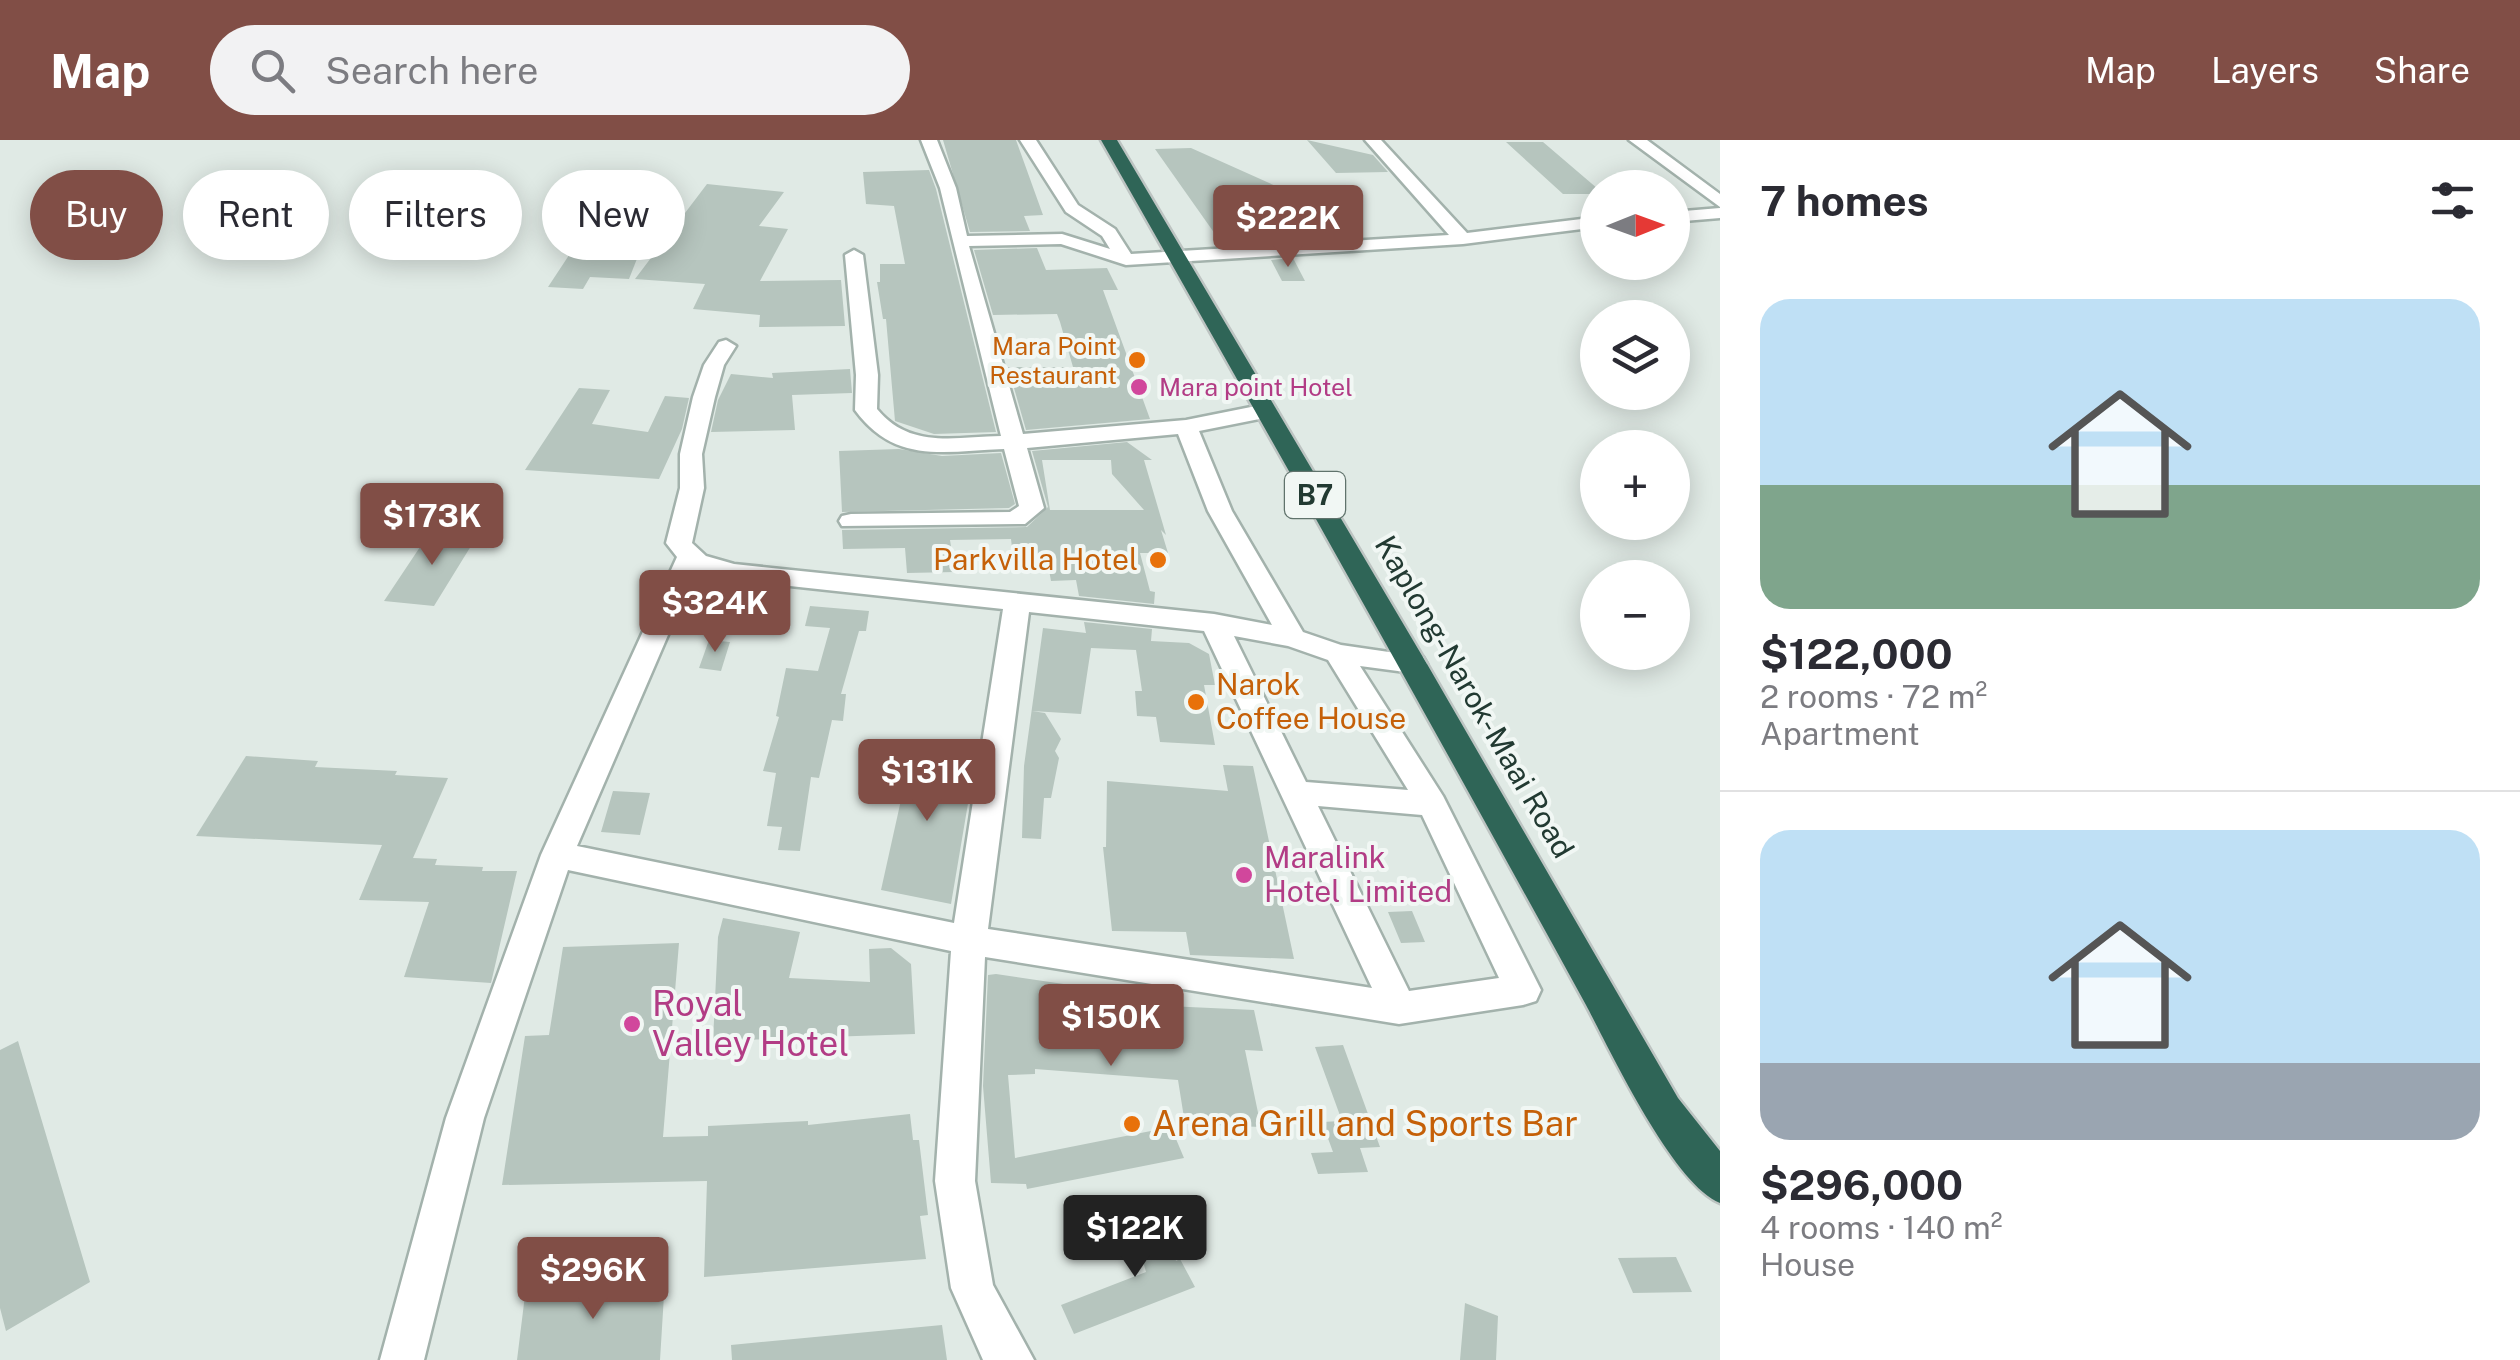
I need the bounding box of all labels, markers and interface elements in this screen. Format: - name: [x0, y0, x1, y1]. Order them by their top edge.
- search box: [210, 25, 910, 115]
- text: Map: [50, 42, 150, 99]
- icon: search: [245, 43, 300, 98]
- text: Search here: [325, 48, 539, 93]
- text: Map: [2085, 50, 2156, 91]
- text: Layers: [2211, 50, 2319, 91]
- text: Share: [2374, 50, 2470, 91]
- chip: Buy: [30, 170, 163, 260]
- chip: Rent: [183, 170, 329, 260]
- chip: Filters: [349, 170, 522, 260]
- chip: New: [542, 170, 685, 260]
- north arrow: [1580, 170, 1690, 280]
- map controls: [1580, 170, 1690, 670]
- icon: filters: [2425, 173, 2480, 228]
- text: 7 homes: [1760, 176, 1929, 225]
- pin: $222K: [1218, 185, 1358, 270]
- text: $222K: [1235, 199, 1341, 236]
- button: layers: [1580, 300, 1690, 410]
- place label: Mara Point Restaurant: [989, 331, 1117, 390]
- marker: Mara Point Restaurant: [1126, 349, 1148, 371]
- icon: home: [2030, 364, 2210, 544]
- place label: Mara point Hotel: [1159, 372, 1353, 402]
- marker: Mara point Hotel: [1128, 376, 1150, 398]
- button: +: [1580, 430, 1690, 540]
- road number: B7: [1285, 472, 1345, 518]
- pin: $173K: [362, 483, 502, 568]
- text: $173K: [382, 497, 482, 534]
- street label: Kaplong-Narok-Maai Road: [1368, 529, 1582, 864]
- place label: Parkvilla Hotel: [933, 541, 1138, 577]
- marker: Parkvilla Hotel: [1147, 549, 1169, 571]
- button: −: [1580, 560, 1690, 670]
- pin: $324K: [645, 570, 785, 655]
- text: $324K: [661, 584, 769, 621]
- text: $122,000: [1760, 629, 1952, 678]
- place label: Narok Coffee House: [1216, 666, 1406, 736]
- text: 2 rooms · 72 m²: [1760, 678, 1987, 715]
- marker: Narok Coffee House: [1185, 691, 1207, 713]
- text: Apartment: [1760, 715, 1920, 752]
- pin: $131K: [857, 739, 997, 824]
- text: $131K: [880, 753, 974, 790]
- place label: Maralink Hotel Limited: [1264, 839, 1452, 909]
- marker: Maralink Hotel Limited: [1233, 864, 1255, 886]
- icon: home: [2030, 895, 2210, 1075]
- place label: Royal Valley Hotel: [652, 983, 849, 1064]
- pin: $150K: [1041, 984, 1181, 1069]
- text: $150K: [1061, 998, 1161, 1035]
- marker: Royal Valley Hotel: [621, 1013, 643, 1035]
- place label: Arena Grill and Sports Bar: [1152, 1103, 1578, 1144]
- marker: Arena Grill and Sports Bar: [1121, 1113, 1143, 1135]
- text: $296,000: [1760, 1160, 1963, 1209]
- pin: $122K: [1065, 1195, 1205, 1280]
- text: $122K: [1085, 1209, 1185, 1246]
- text: 4 rooms · 140 m²: [1760, 1209, 2003, 1246]
- pin: $296K: [523, 1237, 663, 1322]
- text: House: [1760, 1246, 1855, 1283]
- text: $296K: [539, 1251, 647, 1288]

